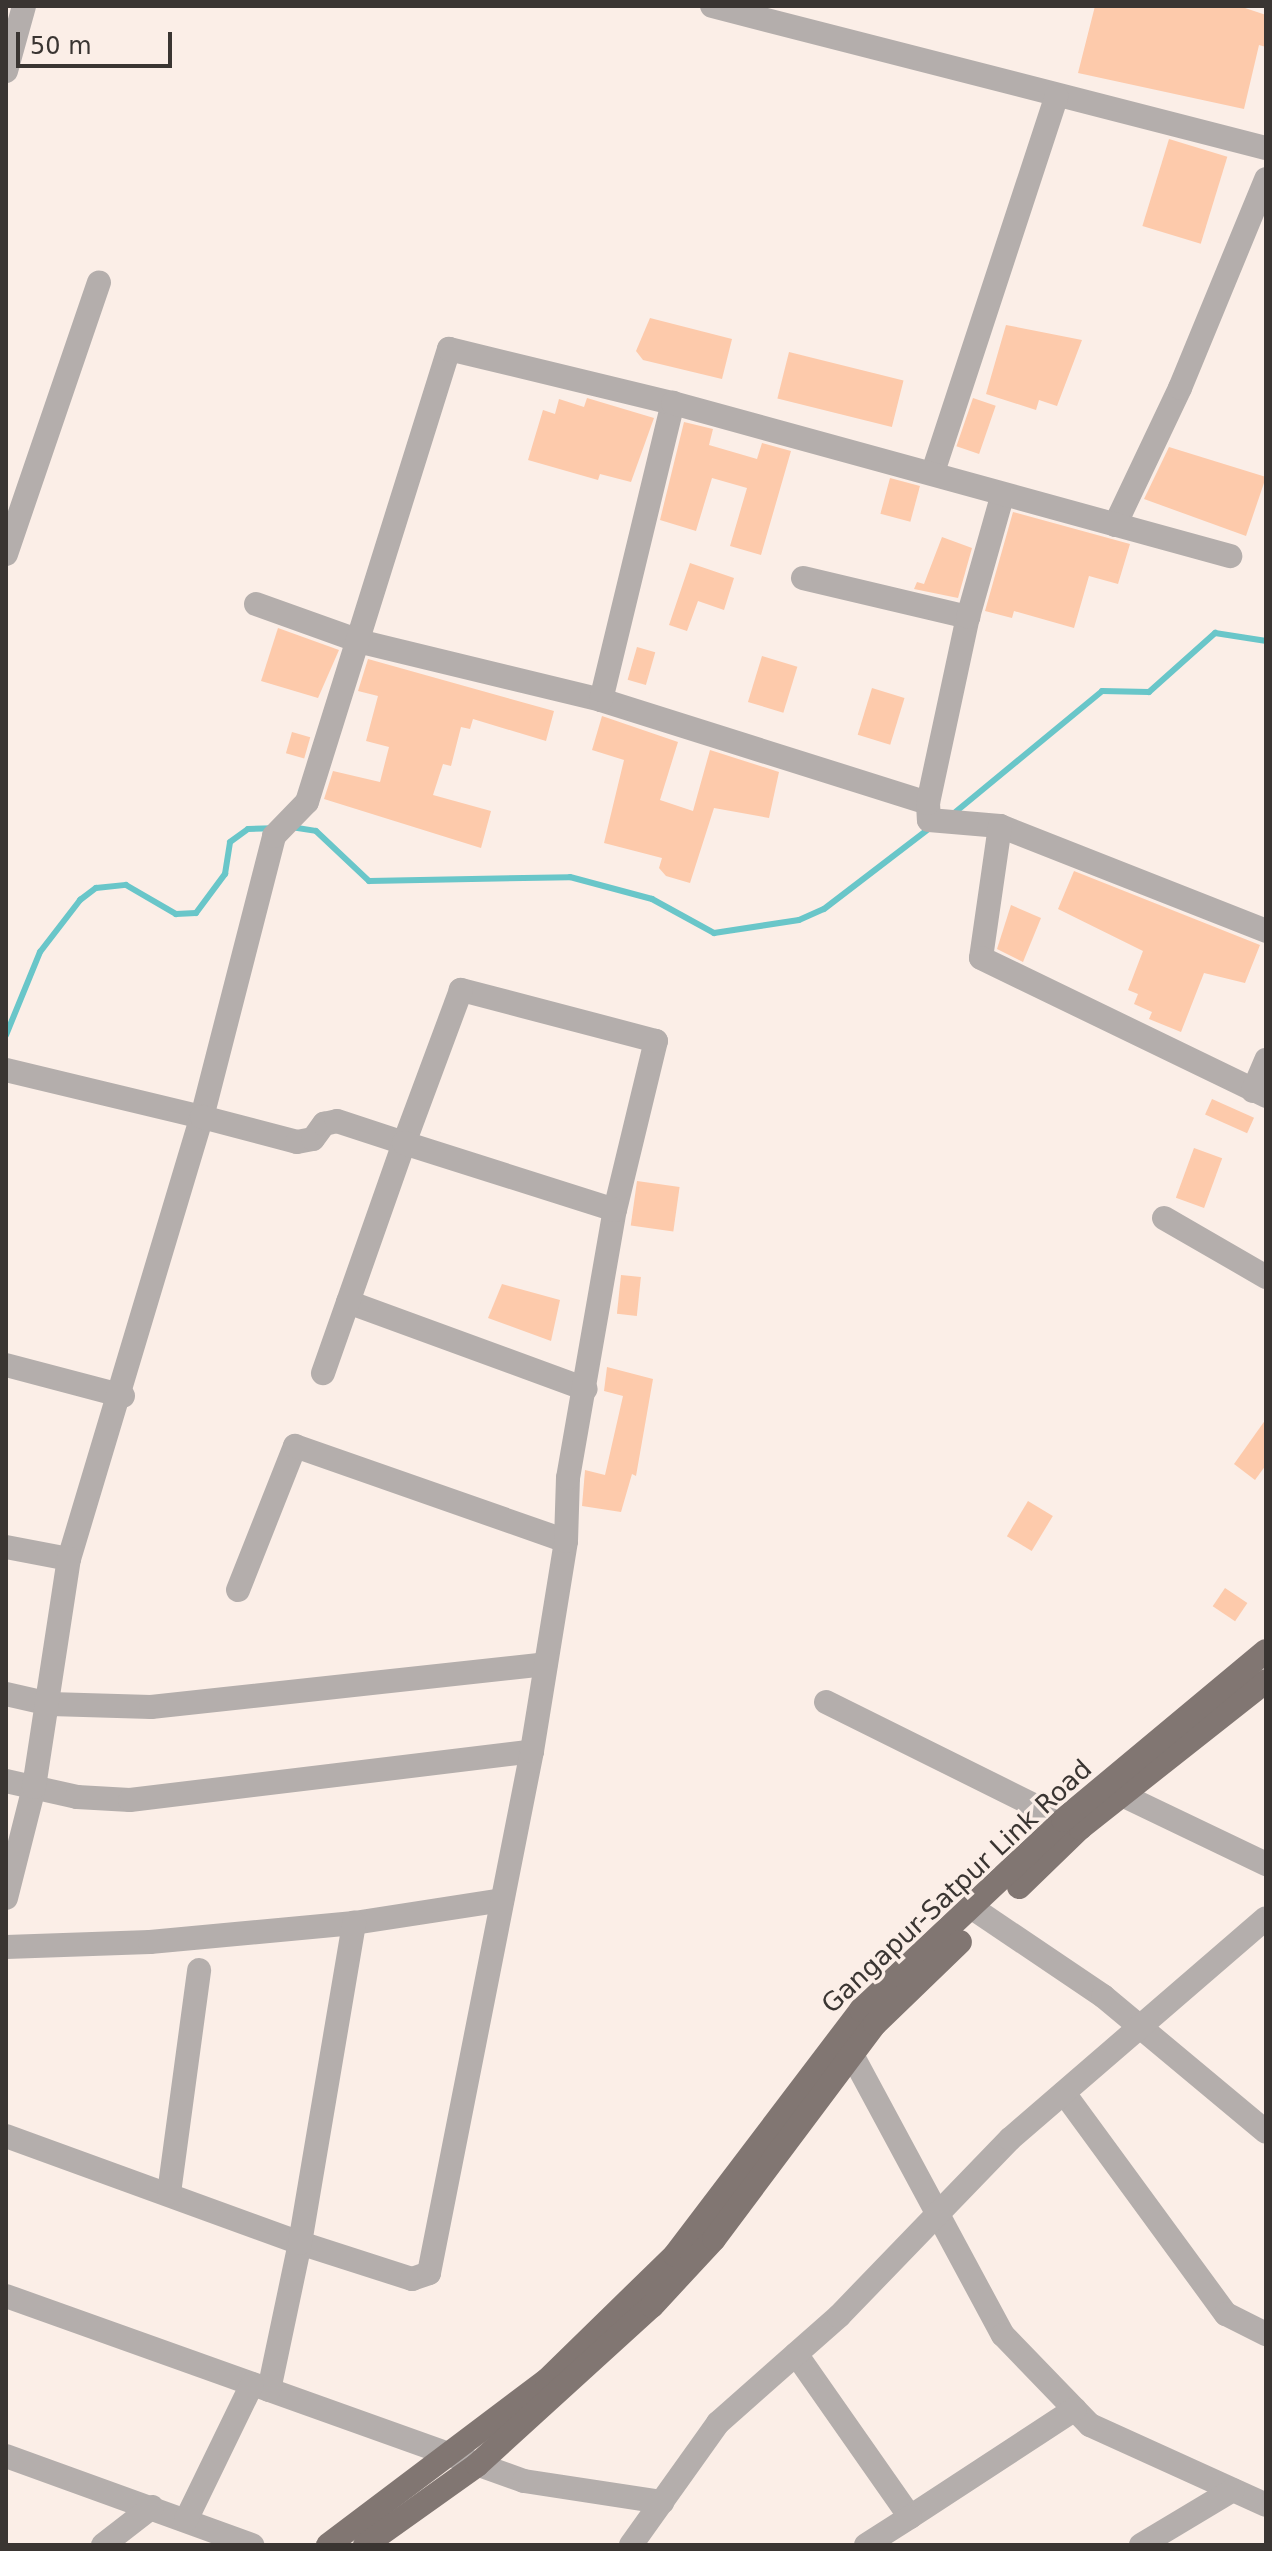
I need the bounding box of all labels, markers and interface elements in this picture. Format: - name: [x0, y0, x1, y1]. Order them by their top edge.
- scale bar: [20, 16, 176, 66]
- text: 50 m: [30, 32, 92, 60]
- street label: Gangapur-Satpur Link Road: [816, 1754, 1098, 2020]

